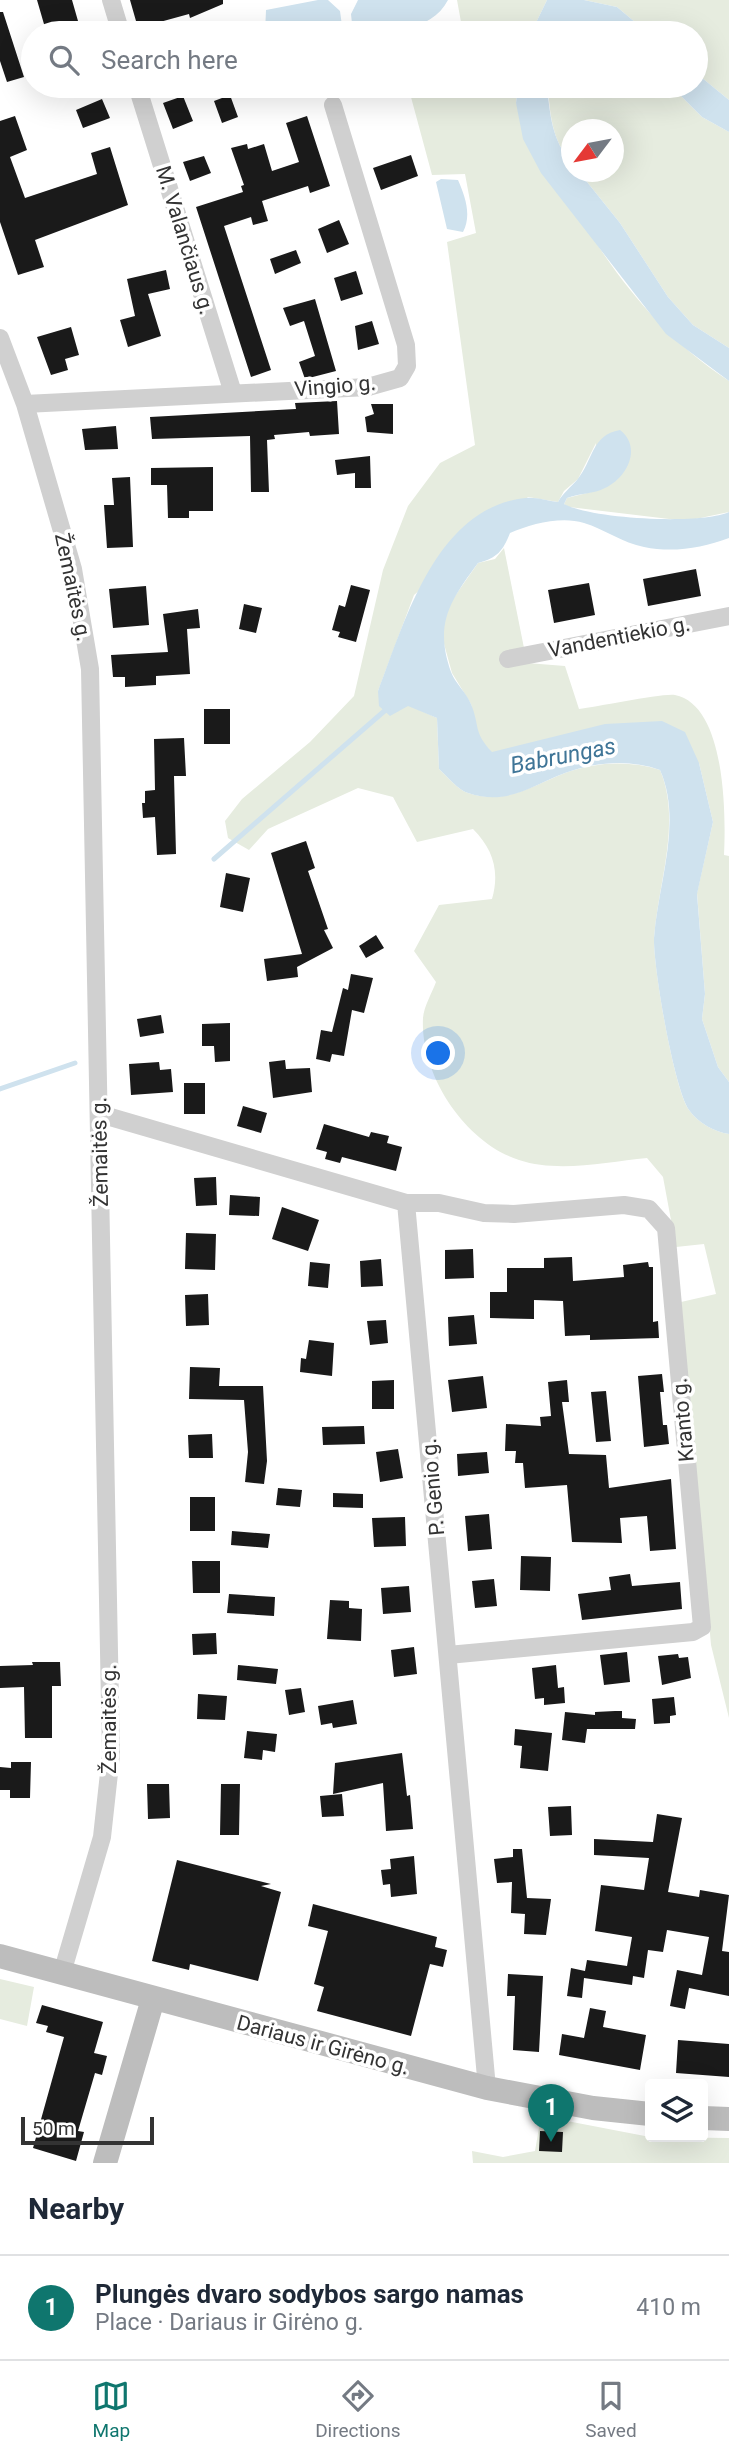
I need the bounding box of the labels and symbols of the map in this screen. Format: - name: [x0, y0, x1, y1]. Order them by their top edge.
- north arrow: [561, 119, 624, 182]
- street label: M. Valančiaus g.: [151, 163, 219, 317]
- street label: Vingio g.: [293, 370, 377, 402]
- street label: Žemaitės g.: [50, 531, 96, 643]
- street label: Vandentiekio g.: [546, 611, 692, 663]
- water label: Babrungas: [508, 733, 618, 779]
- your location: [421, 1036, 455, 1070]
- street label: Žemaitės g.: [87, 1097, 113, 1207]
- street label: Kranto g.: [667, 1377, 699, 1463]
- street label: P. Genio g.: [417, 1437, 449, 1537]
- street label: Žemaitės g.: [97, 1664, 121, 1774]
- street label: Dariaus ir Girėno g.: [234, 2010, 412, 2080]
- pin: 1: [528, 2084, 574, 2142]
- scale bar: [21, 2114, 154, 2146]

